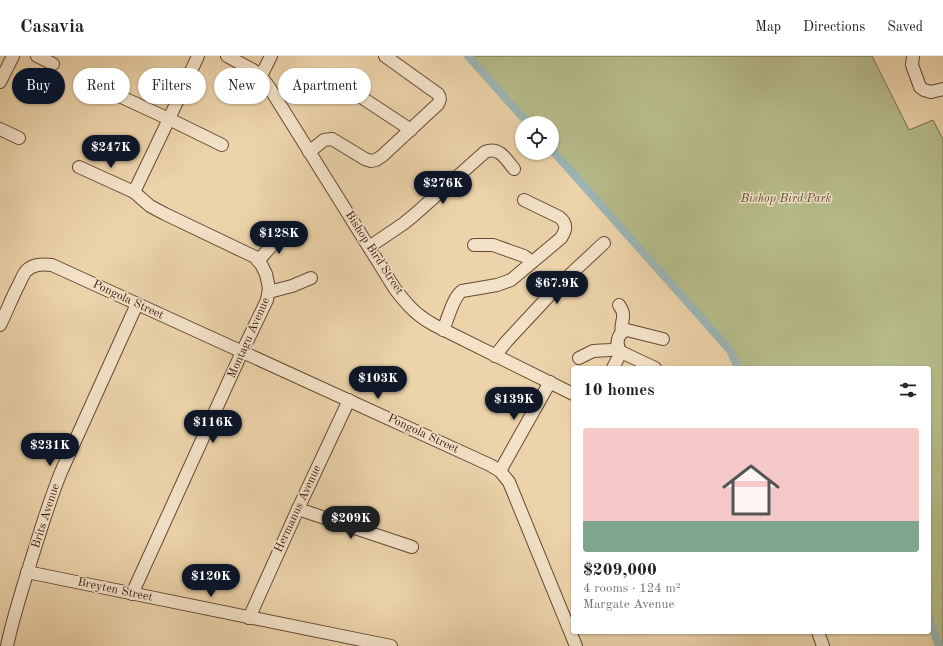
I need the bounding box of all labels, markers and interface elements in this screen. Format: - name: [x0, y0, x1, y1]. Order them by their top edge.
- text: Casavia: [20, 18, 84, 37]
- text: Map: [755, 20, 781, 34]
- text: Directions: [803, 20, 865, 34]
- text: Saved: [887, 20, 923, 34]
- chip: Buy: [12, 68, 65, 104]
- chip: Rent: [73, 68, 130, 104]
- chip: Filters: [138, 68, 206, 104]
- chip: New: [214, 68, 270, 104]
- chip: Apartment: [278, 68, 371, 104]
- map controls: [515, 116, 559, 160]
- button: locate: [515, 116, 559, 160]
- pin: $247K: [83, 135, 139, 169]
- text: $247K: [91, 141, 131, 154]
- pin: $276K: [415, 171, 471, 205]
- text: $276K: [423, 177, 463, 190]
- park label: Bishop Bird Park: [740, 193, 832, 205]
- street label: Bishop Bird Street: [343, 209, 405, 297]
- pin: $128K: [251, 221, 307, 255]
- text: $128K: [259, 227, 299, 240]
- pin: $67.9K: [524, 271, 590, 305]
- text: $67.9K: [535, 277, 579, 290]
- street label: Pongola Street: [91, 278, 165, 322]
- street label: Montagu Avenue: [226, 295, 272, 380]
- pin: $103K: [350, 366, 406, 400]
- text: $103K: [358, 372, 398, 385]
- icon: filters: [897, 379, 919, 401]
- text: 10 homes: [583, 382, 655, 399]
- pin: $139K: [486, 387, 542, 421]
- text: $139K: [494, 393, 534, 406]
- pin: $116K: [185, 410, 241, 444]
- street label: Pongola Street: [386, 412, 460, 456]
- text: $116K: [193, 416, 233, 429]
- pin: $231K: [22, 433, 78, 467]
- text: $231K: [30, 439, 70, 452]
- icon: home: [715, 454, 787, 526]
- street label: Hermanus Avenue: [273, 463, 324, 555]
- street label: Brits Avenue: [30, 482, 62, 550]
- pin: $209K: [323, 506, 379, 540]
- text: $209K: [331, 512, 371, 525]
- text: $209,000: [583, 562, 657, 579]
- pin: $120K: [183, 564, 239, 598]
- text: $120K: [191, 570, 231, 583]
- street label: Breyten Street: [76, 576, 154, 604]
- text: 4 rooms · 124 m²: [583, 582, 681, 595]
- text: Margate Avenue: [583, 598, 675, 611]

